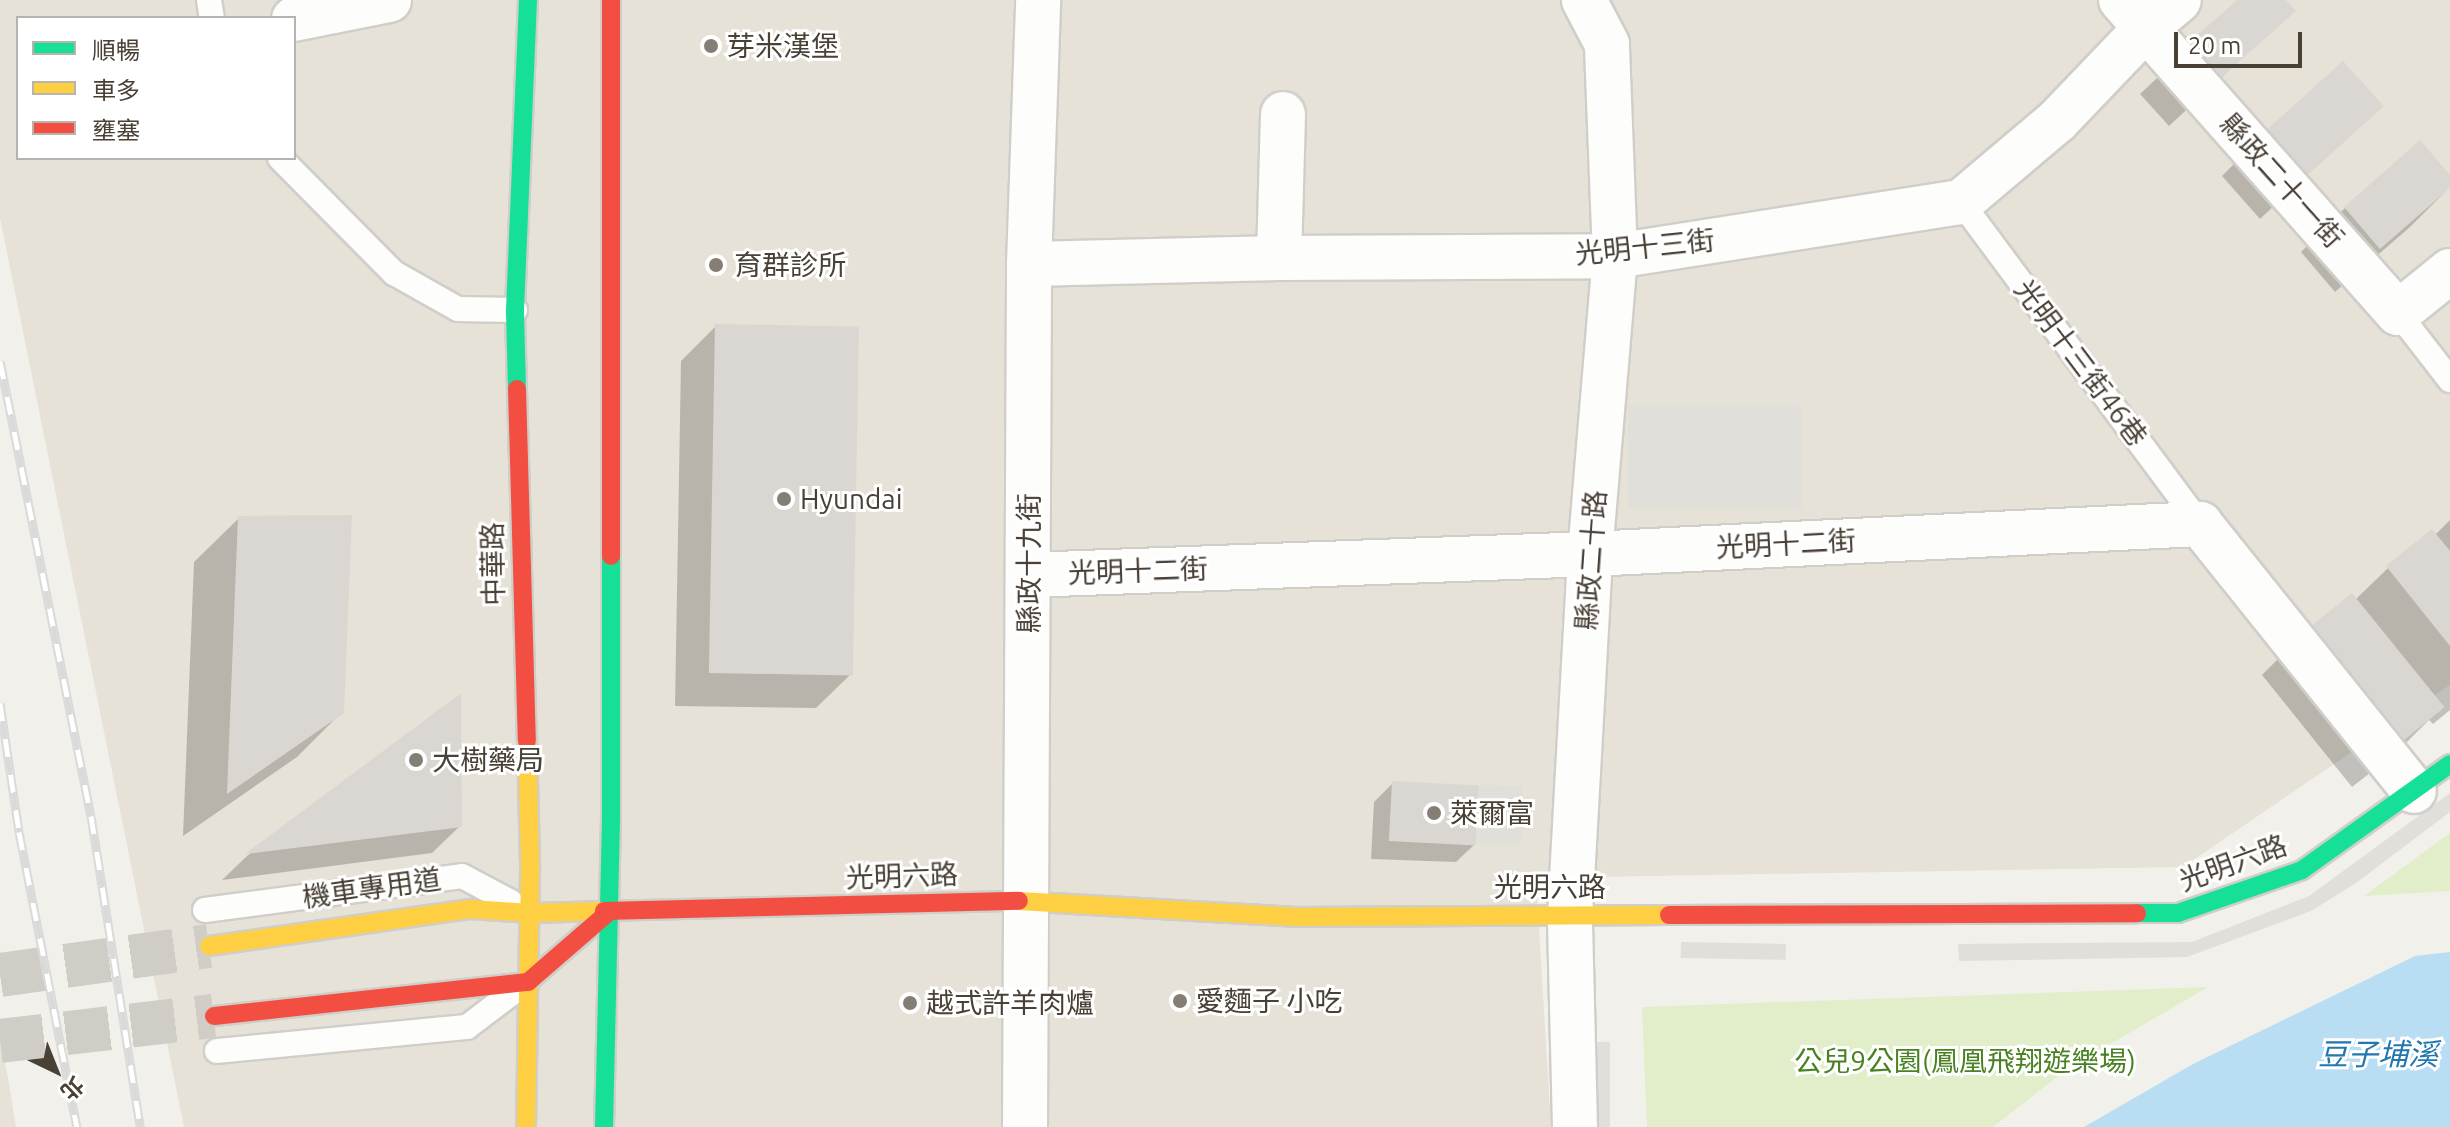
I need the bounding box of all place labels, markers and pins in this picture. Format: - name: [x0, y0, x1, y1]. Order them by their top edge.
- place label: 芽米漢堡: [727, 29, 839, 63]
- marker: 芽米漢堡: [702, 37, 720, 55]
- place label: 育群診所: [734, 248, 846, 282]
- marker: 育群診所: [705, 254, 727, 276]
- place label: Hyundai: [800, 482, 903, 516]
- marker: Hyundai: [775, 490, 793, 508]
- place label: 大樹藥局: [432, 743, 544, 777]
- marker: 大樹藥局: [407, 751, 425, 769]
- place label: 萊爾富: [1450, 796, 1534, 830]
- marker: 萊爾富: [1425, 804, 1443, 822]
- place label: 愛麵子 小吃: [1196, 984, 1342, 1018]
- place label: 越式許羊肉爐: [926, 986, 1094, 1020]
- marker: 愛麵子 小吃: [1171, 992, 1189, 1010]
- marker: 越式許羊肉爐: [901, 994, 919, 1012]

